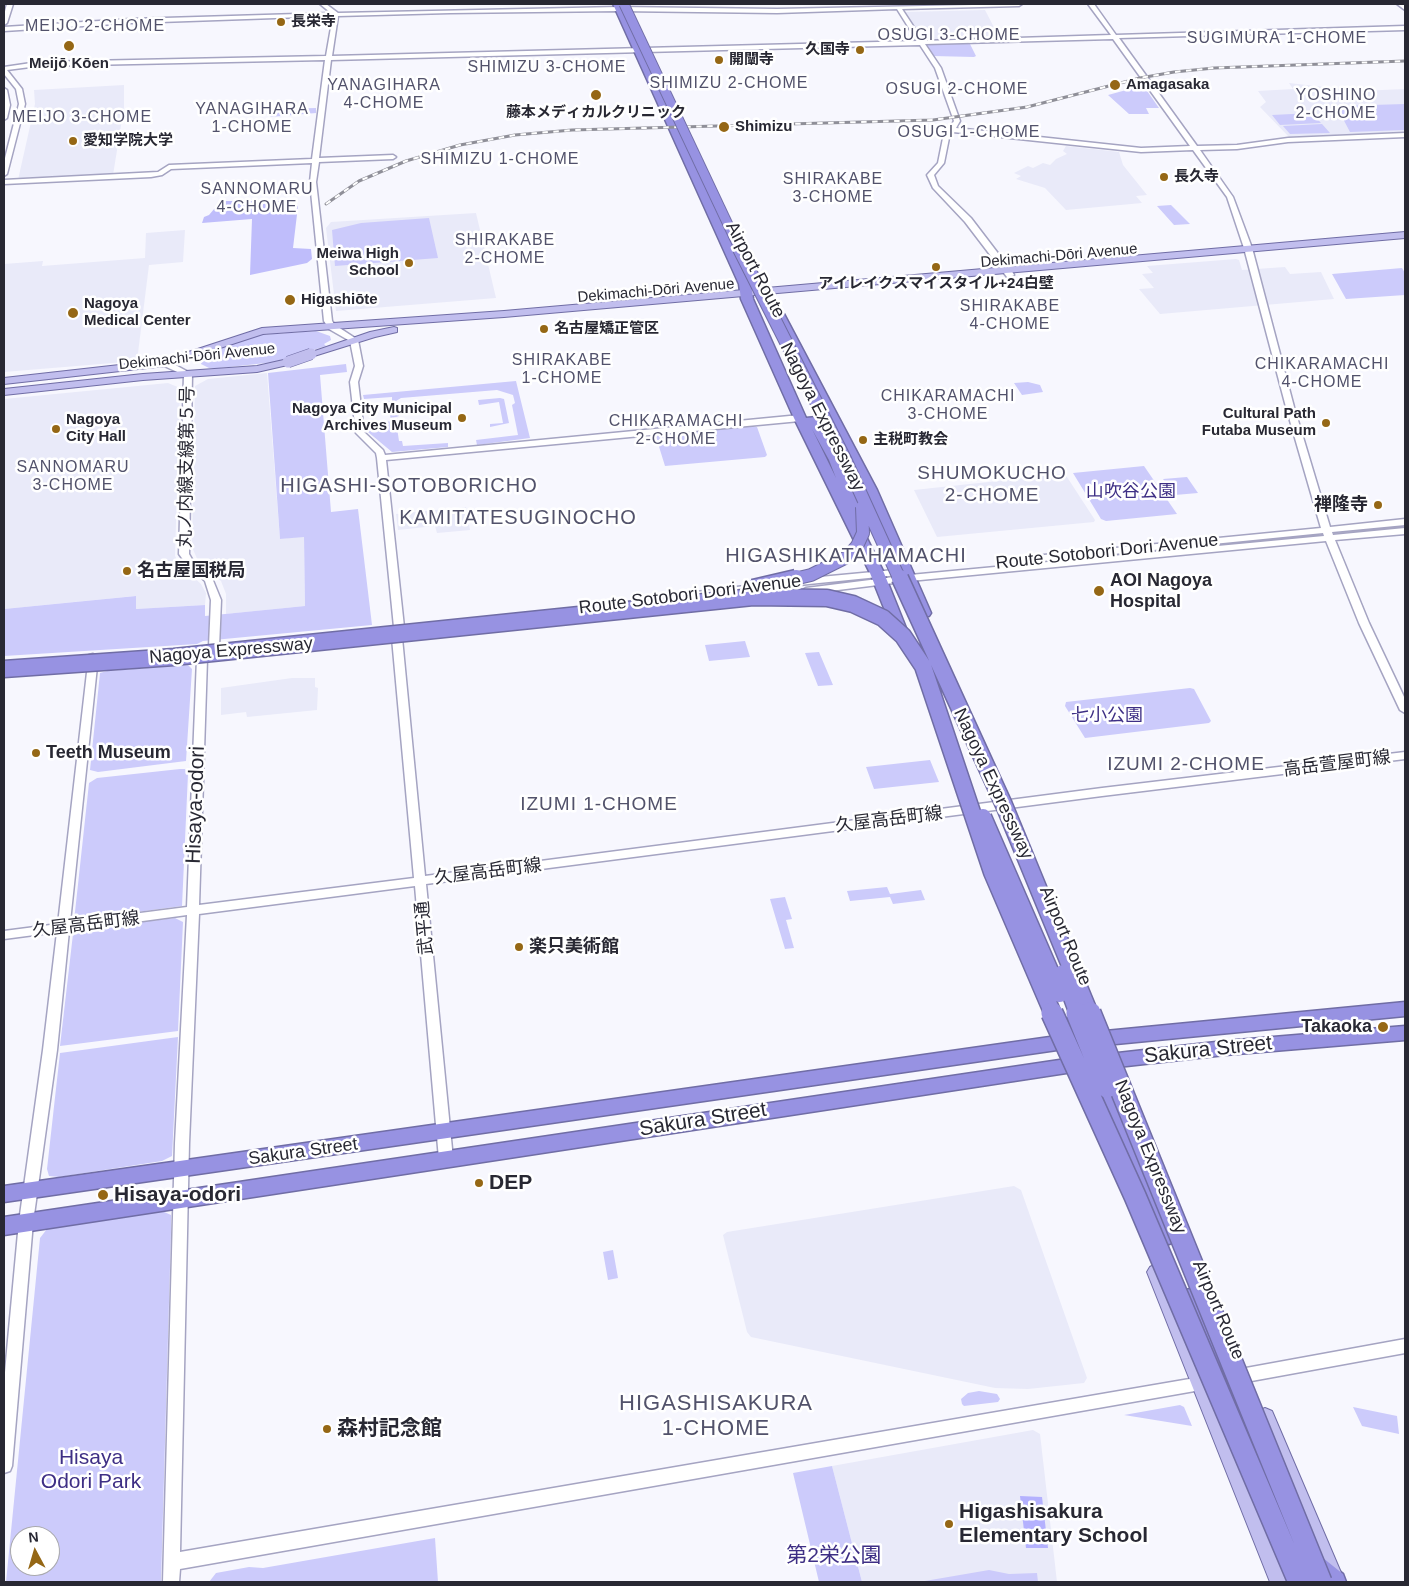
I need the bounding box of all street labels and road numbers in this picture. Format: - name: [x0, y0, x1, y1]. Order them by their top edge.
- street label: Airport Route: [721, 218, 789, 322]
- street label: Dekimachi-Dōri Avenue: [980, 240, 1138, 272]
- street label: Dekimachi-Dōri Avenue: [577, 275, 735, 307]
- street label: Nagoya Expressway: [775, 339, 869, 495]
- street label: Dekimachi-Dōri Avenue: [118, 340, 276, 374]
- street label: 丸ノ内線支線第５号: [175, 386, 199, 548]
- street label: Route Sotobori Dori Avenue: [995, 530, 1219, 574]
- street label: Route Sotobori Dori Avenue: [578, 571, 802, 619]
- street label: Nagoya Expressway: [148, 633, 314, 669]
- street label: Nagoya Expressway: [949, 705, 1037, 863]
- street label: Hisaya-odori: [181, 746, 211, 864]
- street label: 高岳萱屋町線: [1282, 747, 1392, 781]
- street label: 久屋高岳町線: [834, 803, 944, 837]
- street label: 久屋高岳町線: [433, 855, 543, 889]
- street label: Airport Route: [1034, 883, 1096, 989]
- street label: 武平通: [412, 900, 438, 956]
- street label: 久屋高岳町線: [31, 908, 141, 942]
- street label: Sakura Street: [1143, 1031, 1273, 1069]
- street label: Nagoya Expressway: [1109, 1077, 1191, 1237]
- street label: Sakura Street: [638, 1098, 768, 1142]
- street label: Sakura Street: [247, 1134, 359, 1170]
- street label: Airport Route: [1187, 1257, 1249, 1363]

